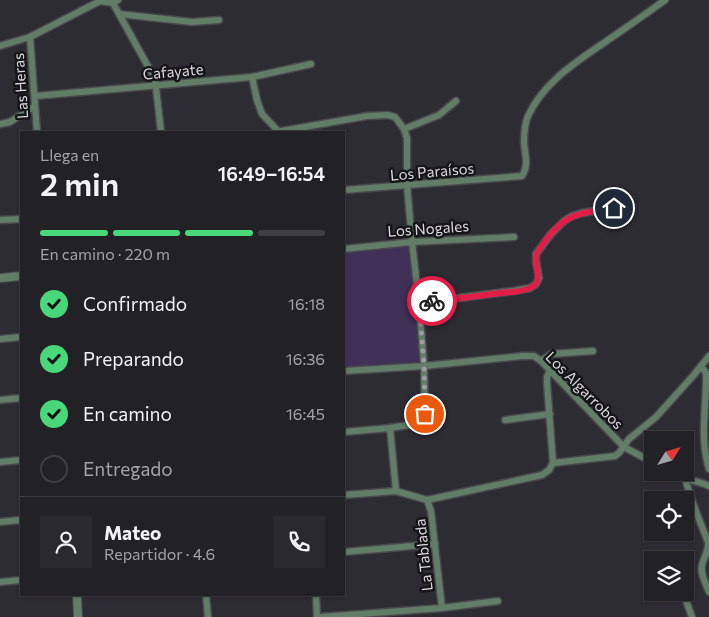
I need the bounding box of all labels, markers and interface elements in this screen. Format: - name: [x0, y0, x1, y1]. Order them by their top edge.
- street label: Las Heras: [9, 52, 31, 119]
- street label: Cafayate: [142, 59, 204, 83]
- text: Llega en: [40, 145, 99, 164]
- street label: Los Paraísos: [389, 158, 475, 184]
- text: 16:49–16:54: [218, 162, 325, 185]
- text: 2 min: [40, 163, 119, 203]
- pin: [593, 187, 635, 229]
- icon: home: [600, 194, 628, 222]
- street label: Los Nogales: [387, 216, 470, 240]
- text: En camino · 220 m: [40, 244, 170, 263]
- courier: [407, 276, 457, 326]
- icon: bike: [418, 287, 446, 315]
- icon: check: [40, 290, 68, 318]
- text: Confirmado: [83, 292, 187, 315]
- text: 16:18: [288, 294, 325, 313]
- icon: check: [40, 345, 68, 373]
- text: Preparando: [83, 347, 184, 370]
- street label: Los Algarrobos: [542, 347, 628, 433]
- text: 16:36: [286, 349, 325, 368]
- pin: [404, 393, 446, 435]
- icon: check: [40, 400, 68, 428]
- icon: bag: [411, 400, 439, 428]
- text: En camino: [83, 402, 172, 425]
- text: 16:45: [286, 404, 325, 423]
- north arrow: [644, 431, 694, 481]
- map controls: [644, 431, 694, 601]
- text: Entregado: [83, 457, 173, 480]
- button: locate: [644, 491, 694, 541]
- button: person: [40, 516, 92, 568]
- button: phone: [273, 516, 325, 568]
- street label: La Tablada: [410, 518, 436, 592]
- text: Mateo: [104, 521, 161, 544]
- text: Repartidor · 4.6: [104, 544, 215, 563]
- button: layers: [644, 551, 694, 601]

